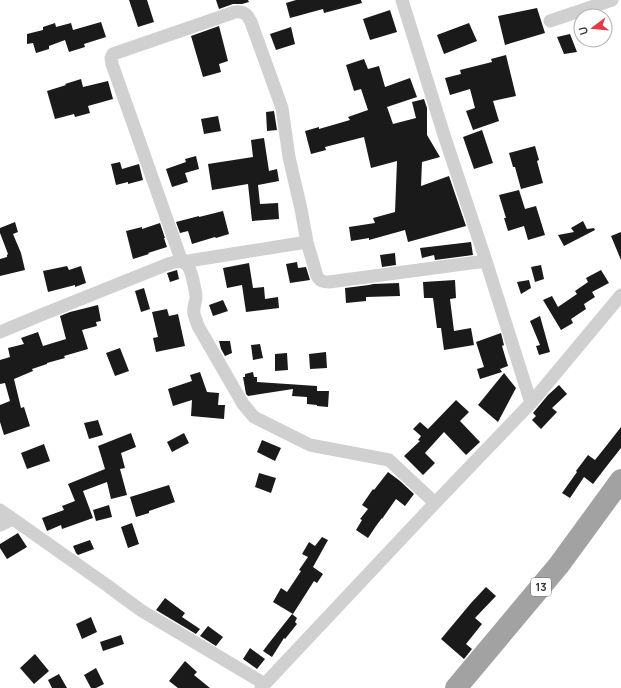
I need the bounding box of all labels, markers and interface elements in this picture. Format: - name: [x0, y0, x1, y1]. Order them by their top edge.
- north arrow: [573, 8, 613, 48]
- text: U: [575, 25, 591, 37]
- road number: 13: [531, 578, 551, 596]

